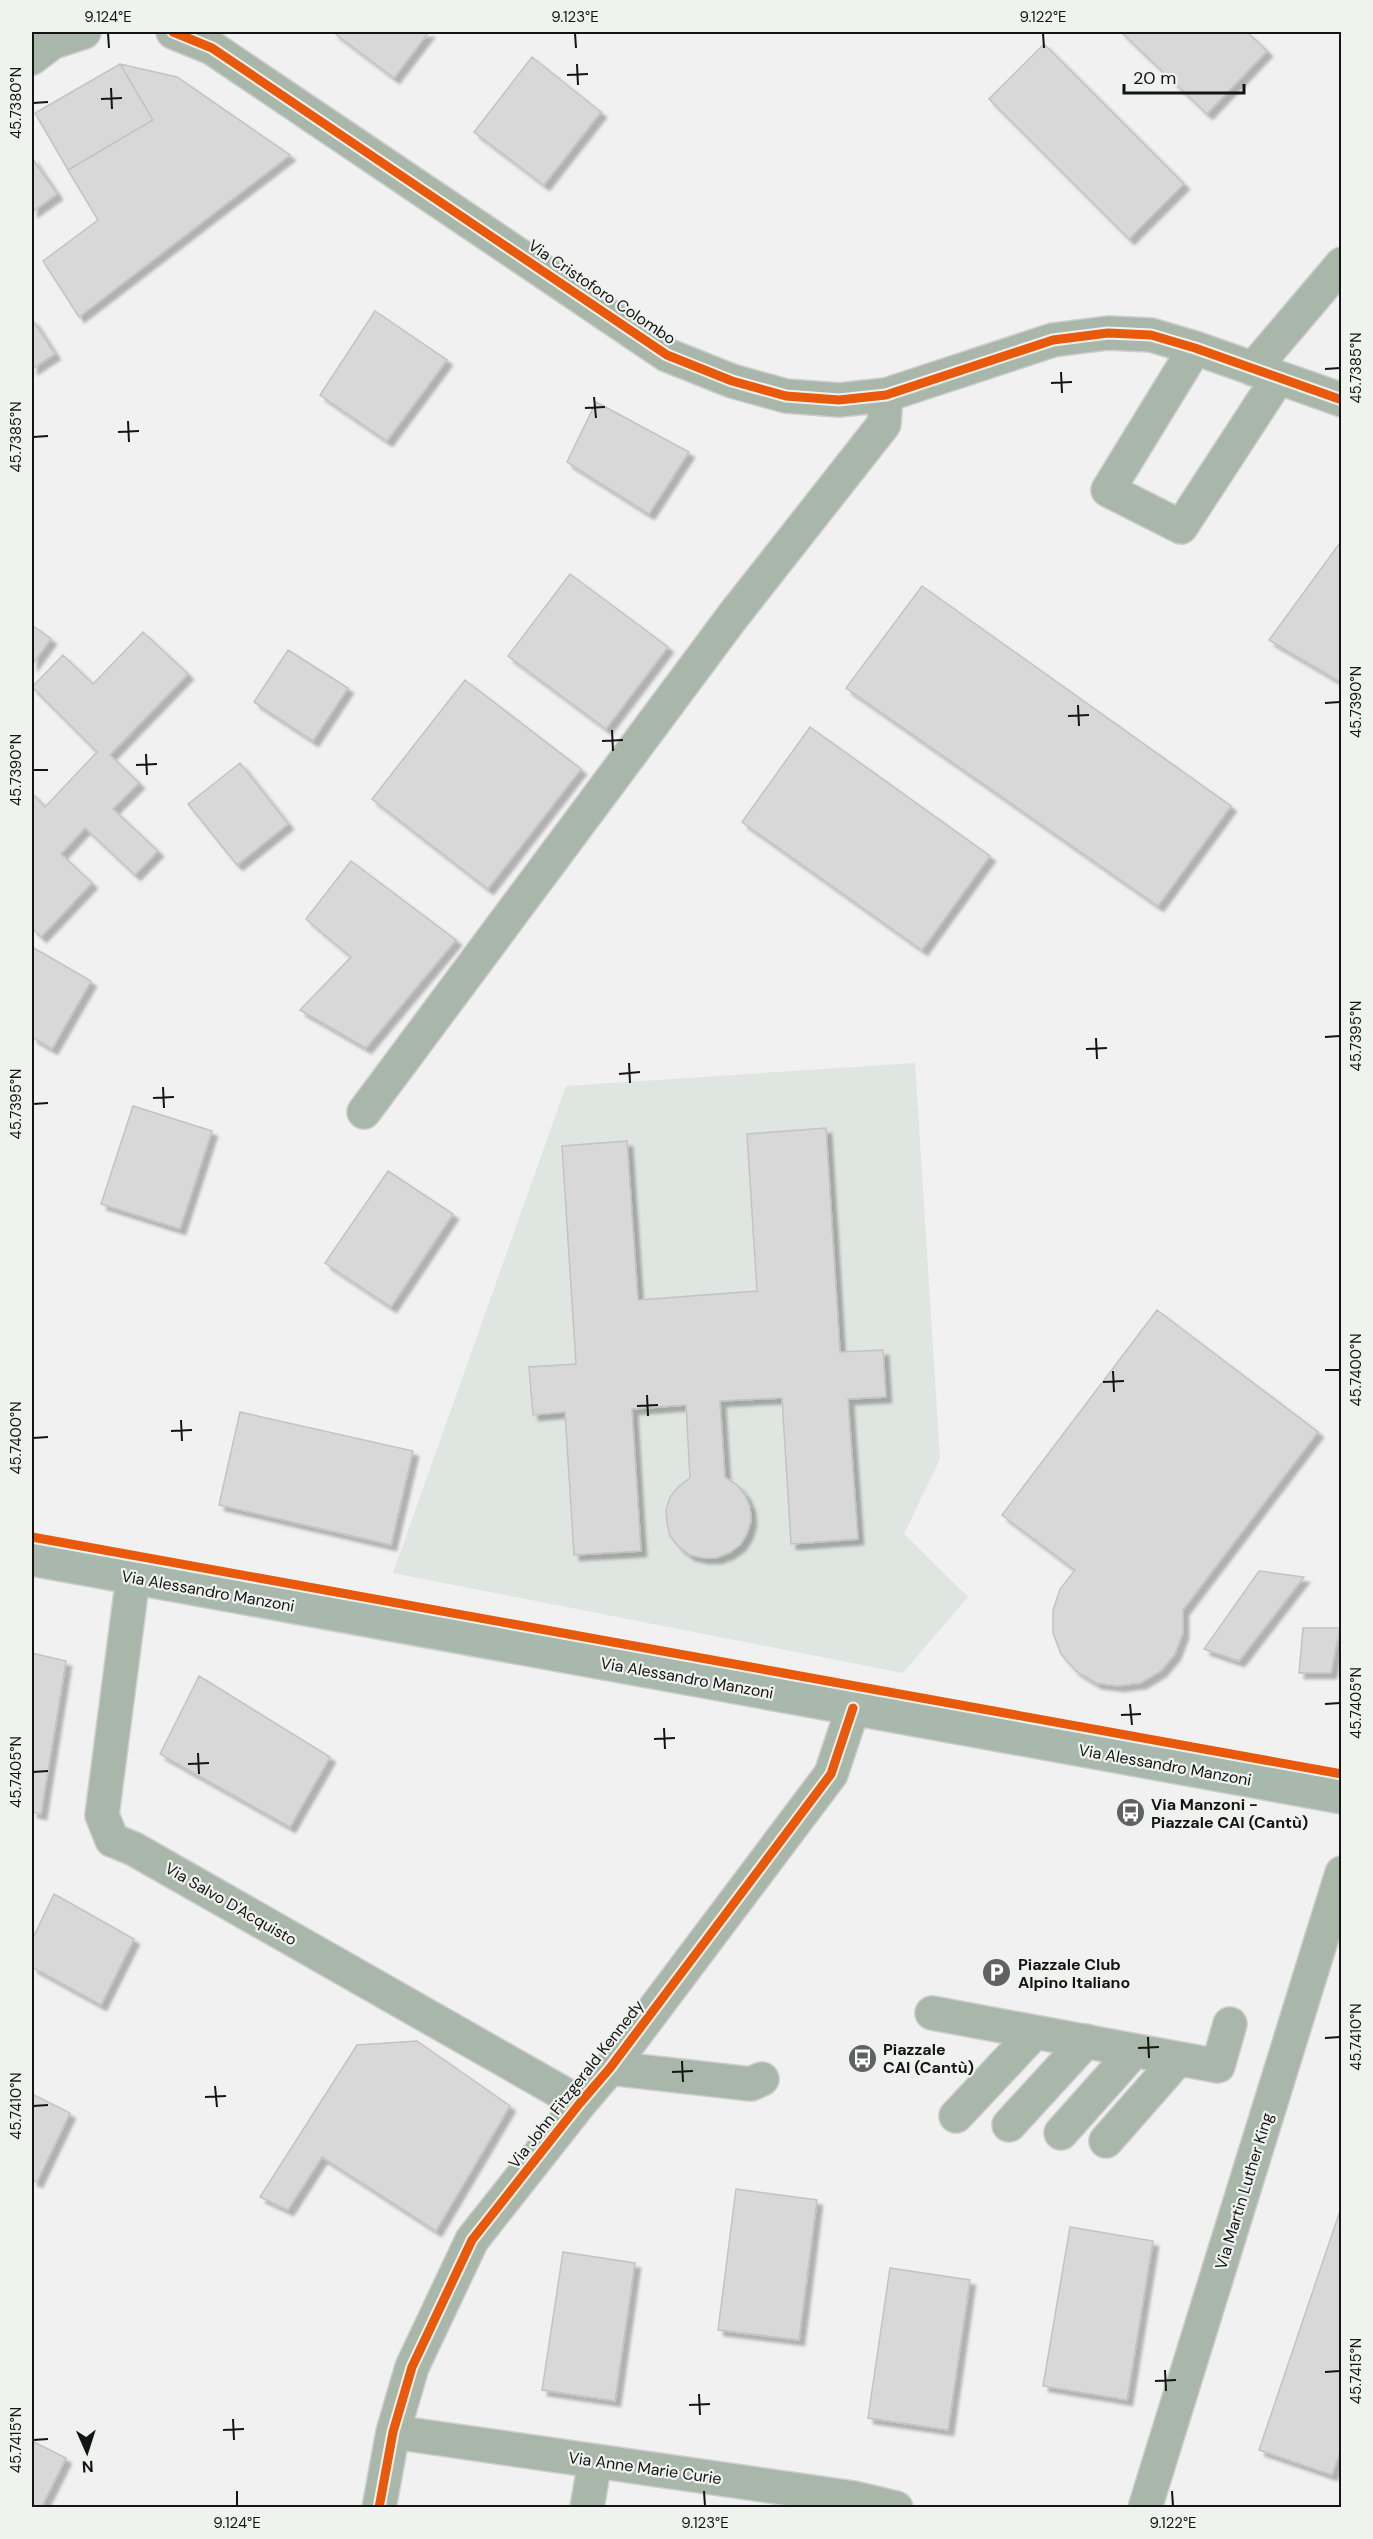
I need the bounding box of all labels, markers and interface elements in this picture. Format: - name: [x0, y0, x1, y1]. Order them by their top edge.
- text: 9.124°E: [84, 7, 132, 27]
- text: 9.123°E: [551, 7, 599, 27]
- text: 9.122°E: [1019, 7, 1067, 27]
- scale bar: [1124, 57, 1244, 95]
- text: 20 m: [1133, 66, 1176, 90]
- text: 45.7380°N: [6, 67, 26, 139]
- street label: Via Cristoforo Colombo: [524, 235, 680, 349]
- text: 45.7385°N: [1346, 332, 1366, 404]
- text: 45.7385°N: [6, 401, 26, 473]
- text: 45.7390°N: [1346, 666, 1366, 738]
- text: 45.7390°N: [6, 734, 26, 806]
- text: 45.7395°N: [1346, 1001, 1366, 1071]
- text: 45.7395°N: [6, 1069, 26, 1139]
- text: 45.7400°N: [1346, 1333, 1366, 1407]
- text: 45.7400°N: [6, 1401, 26, 1475]
- street label: Via Alessandro Manzoni: [120, 1565, 296, 1617]
- street label: Via Alessandro Manzoni: [599, 1652, 775, 1704]
- text: 45.7405°N: [1346, 1667, 1366, 1739]
- text: 45.7405°N: [6, 1736, 26, 1808]
- street label: Via Alessandro Manzoni: [1077, 1739, 1253, 1791]
- place label: Via Manzoni - Piazzale CAI (Cantù): [1151, 1794, 1308, 1833]
- bus stop icon: Via Manzoni - Piazzale CAI (Cantù): [1114, 1797, 1146, 1829]
- street label: Via Salvo D'Acquisto: [161, 1858, 301, 1950]
- place label: Piazzale Club Alpino Italiano: [1018, 1954, 1130, 1993]
- parking icon: Piazzale Club Alpino Italiano: [981, 1957, 1013, 1989]
- street label: Via John Fitzgerald Kennedy: [504, 1995, 648, 2172]
- text: 45.7410°N: [1346, 2003, 1366, 2071]
- place label: Piazzale CAI (Cantù): [883, 2039, 974, 2078]
- bus stop icon: Piazzale CAI (Cantù): [846, 2042, 878, 2074]
- text: 45.7410°N: [6, 2072, 26, 2140]
- street label: Via Martin Luther King: [1210, 2110, 1278, 2272]
- text: 45.7415°N: [1346, 2338, 1366, 2404]
- text: 45.7415°N: [6, 2407, 26, 2473]
- north arrow: [57, 2422, 117, 2482]
- street label: Via Anne Marie Curie: [567, 2447, 723, 2489]
- text: N: [81, 2456, 94, 2477]
- text: 9.124°E: [213, 2513, 261, 2533]
- text: 9.123°E: [681, 2513, 729, 2533]
- text: 9.122°E: [1149, 2513, 1197, 2533]

